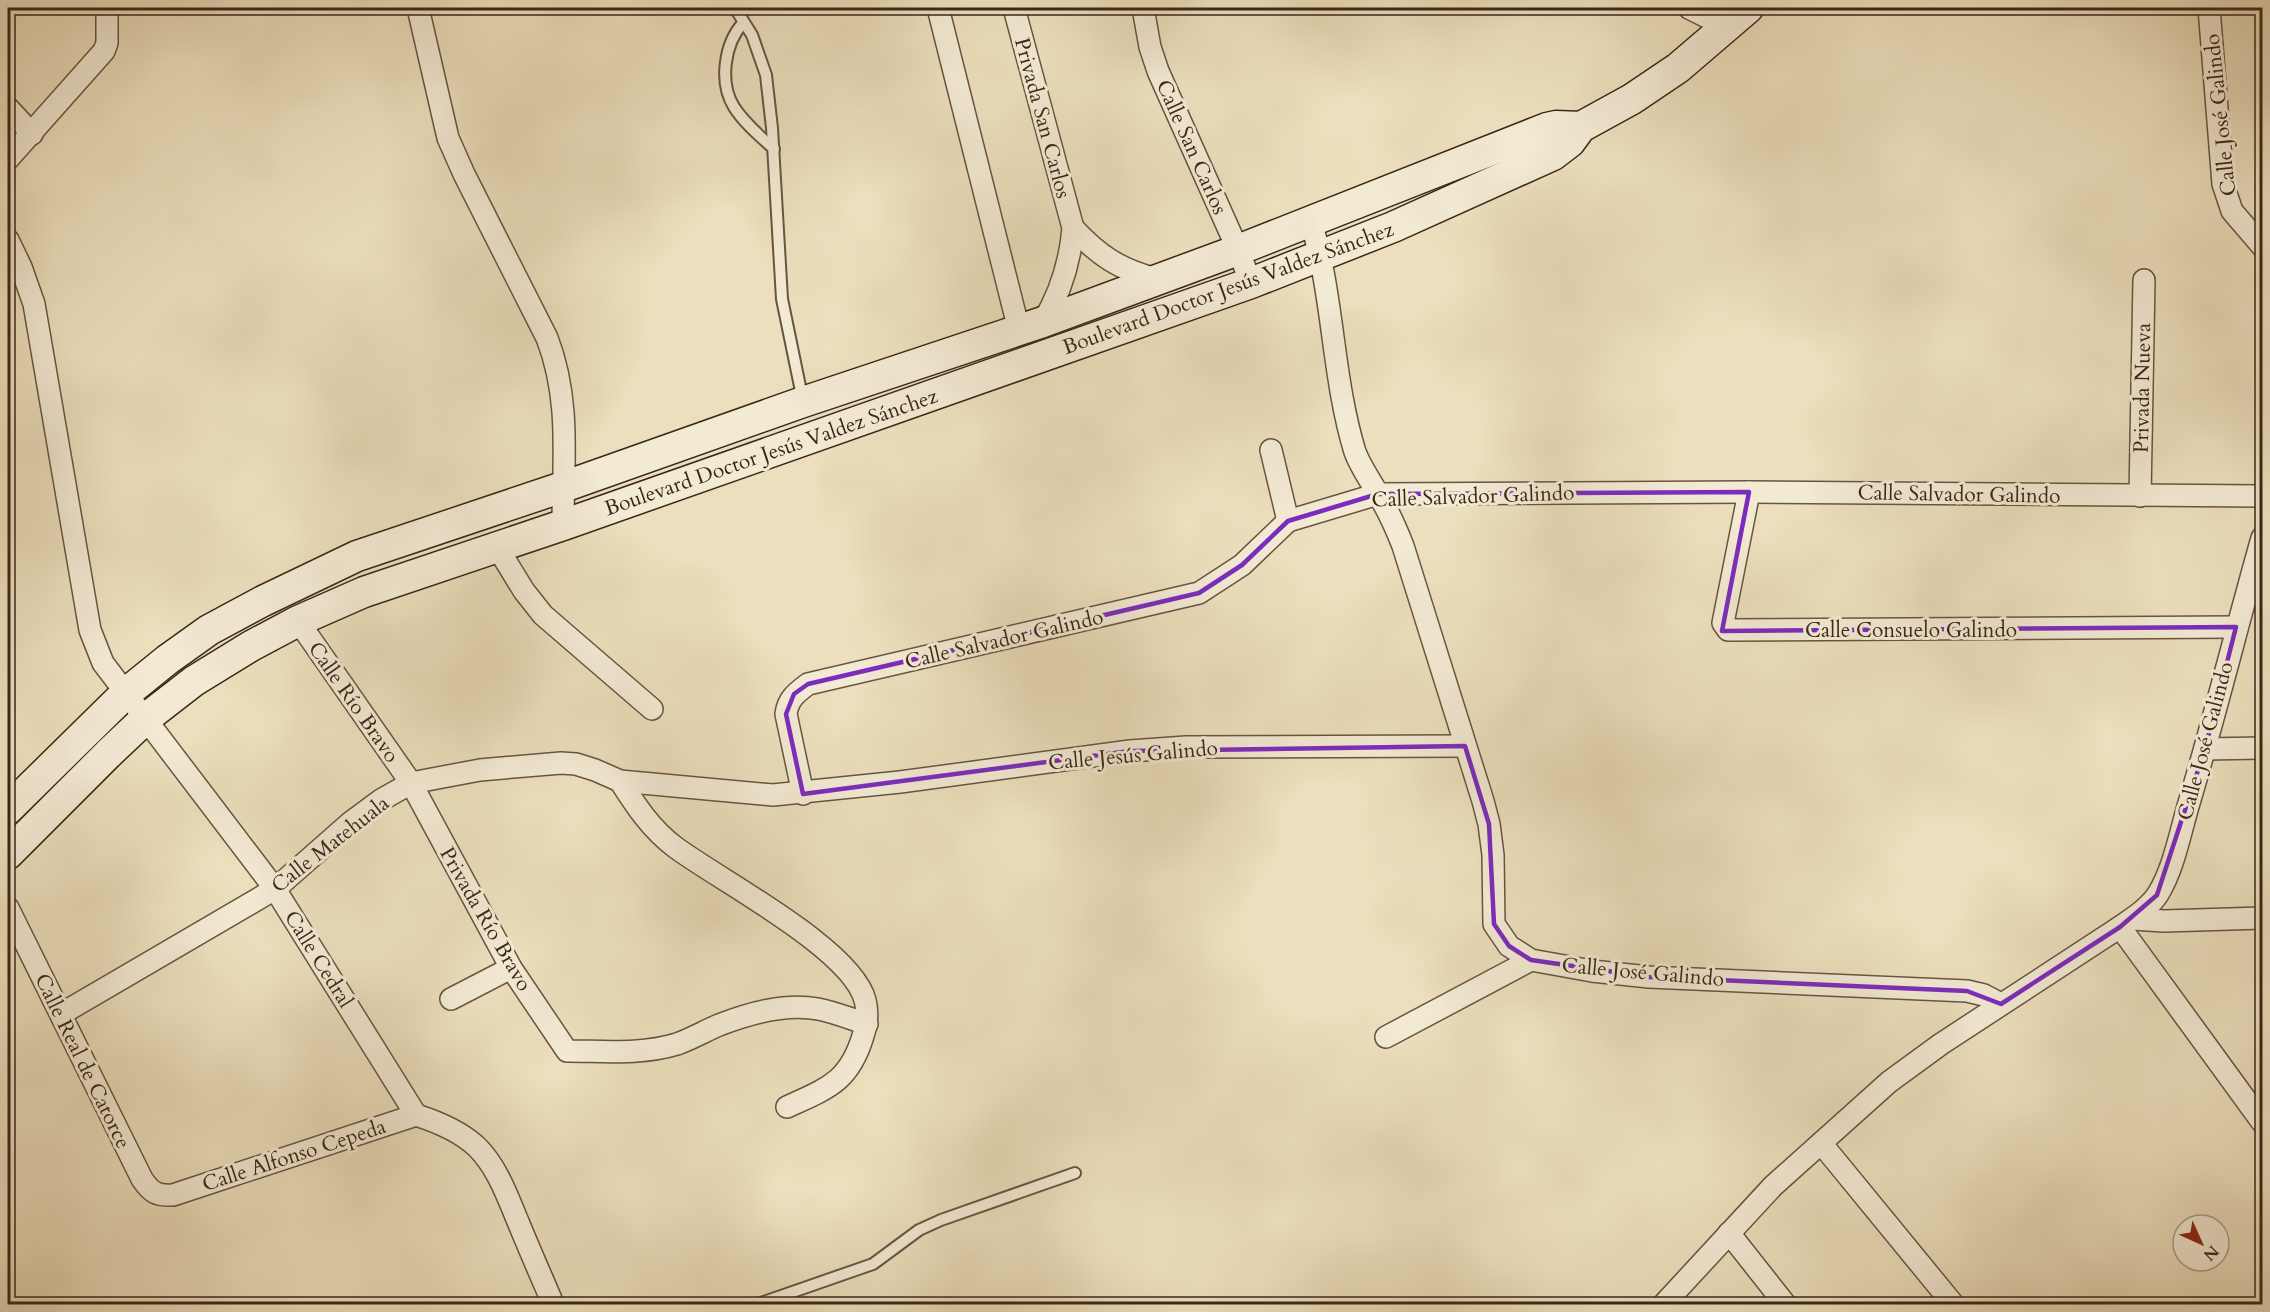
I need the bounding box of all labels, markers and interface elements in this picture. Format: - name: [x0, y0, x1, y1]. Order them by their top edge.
- street label: Calle José Galindo: [2198, 32, 2243, 198]
- street label: Privada San Carlos: [1007, 35, 1078, 202]
- street label: Calle San Carlos: [1149, 75, 1234, 219]
- street label: Boulevard Doctor Jesús Valdez Sánchez: [1059, 215, 1398, 362]
- street label: Privada Nueva: [2127, 323, 2158, 453]
- street label: Boulevard Doctor Jesús Valdez Sánchez: [601, 382, 942, 523]
- street label: Calle Salvador Galindo: [1371, 478, 1575, 515]
- street label: Calle Salvador Galindo: [1857, 478, 2061, 511]
- street label: Calle Salvador Galindo: [902, 603, 1106, 676]
- street label: Calle Consuelo Galindo: [1805, 616, 2017, 645]
- street label: Calle Río Bravo: [301, 636, 406, 769]
- street label: Calle José Galindo: [2170, 659, 2241, 824]
- street label: Calle Jesús Galindo: [1047, 734, 1219, 777]
- street label: Calle Matehuala: [265, 789, 395, 900]
- street label: Privada Río Bravo: [433, 842, 539, 997]
- street label: Calle Cedral: [277, 905, 360, 1014]
- street label: Calle José Galindo: [1560, 951, 1725, 994]
- street label: Calle Real de Catorce: [28, 969, 138, 1154]
- street label: Calle Alfonso Cepeda: [199, 1112, 390, 1199]
- north arrow: [2171, 1213, 2231, 1273]
- text: N: [2198, 1240, 2224, 1266]

